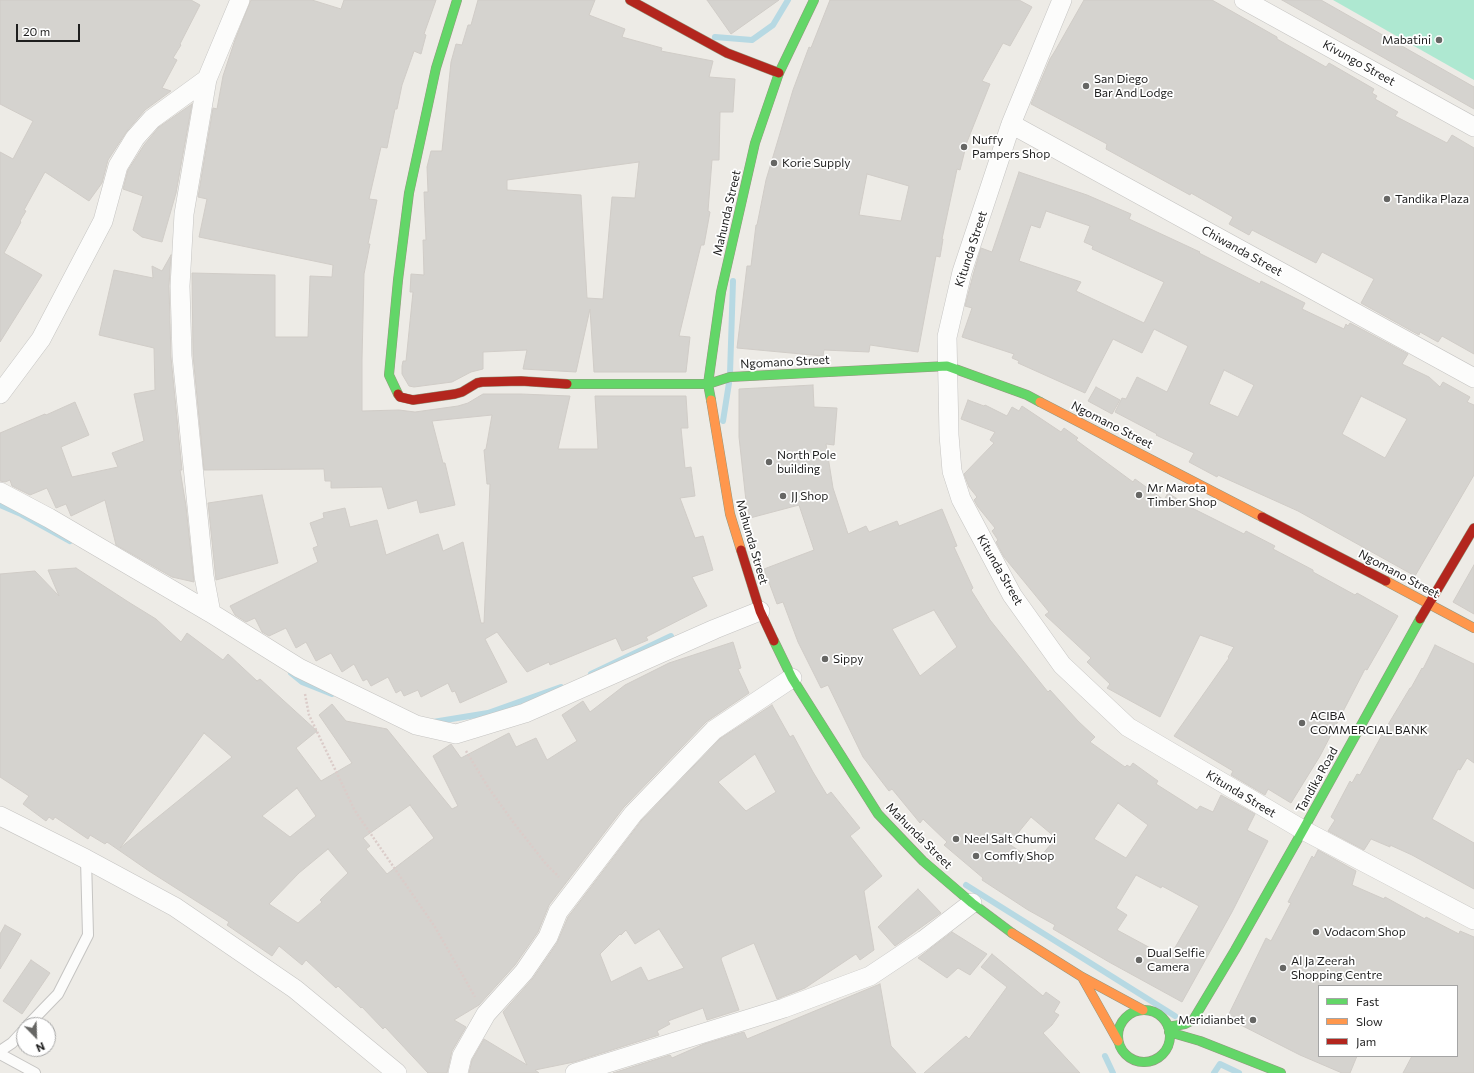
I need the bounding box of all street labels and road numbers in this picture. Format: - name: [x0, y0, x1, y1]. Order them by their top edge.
- street label: Kivungo Street: [1320, 37, 1398, 89]
- street label: Mahunda Street: [710, 169, 744, 257]
- street label: Kitunda Street: [952, 209, 990, 289]
- street label: Chiwanda Street: [1199, 223, 1285, 279]
- street label: Ngomano Street: [740, 352, 830, 372]
- street label: Ngomano Street: [1069, 398, 1155, 452]
- street label: Mahunda Street: [733, 498, 771, 586]
- street label: Kitunda Street: [974, 532, 1026, 608]
- street label: Ngomano Street: [1356, 547, 1442, 601]
- street label: Tandika Road: [1293, 745, 1341, 815]
- street label: Kitunda Street: [1203, 767, 1279, 821]
- street label: Mahunda Street: [883, 800, 955, 872]

